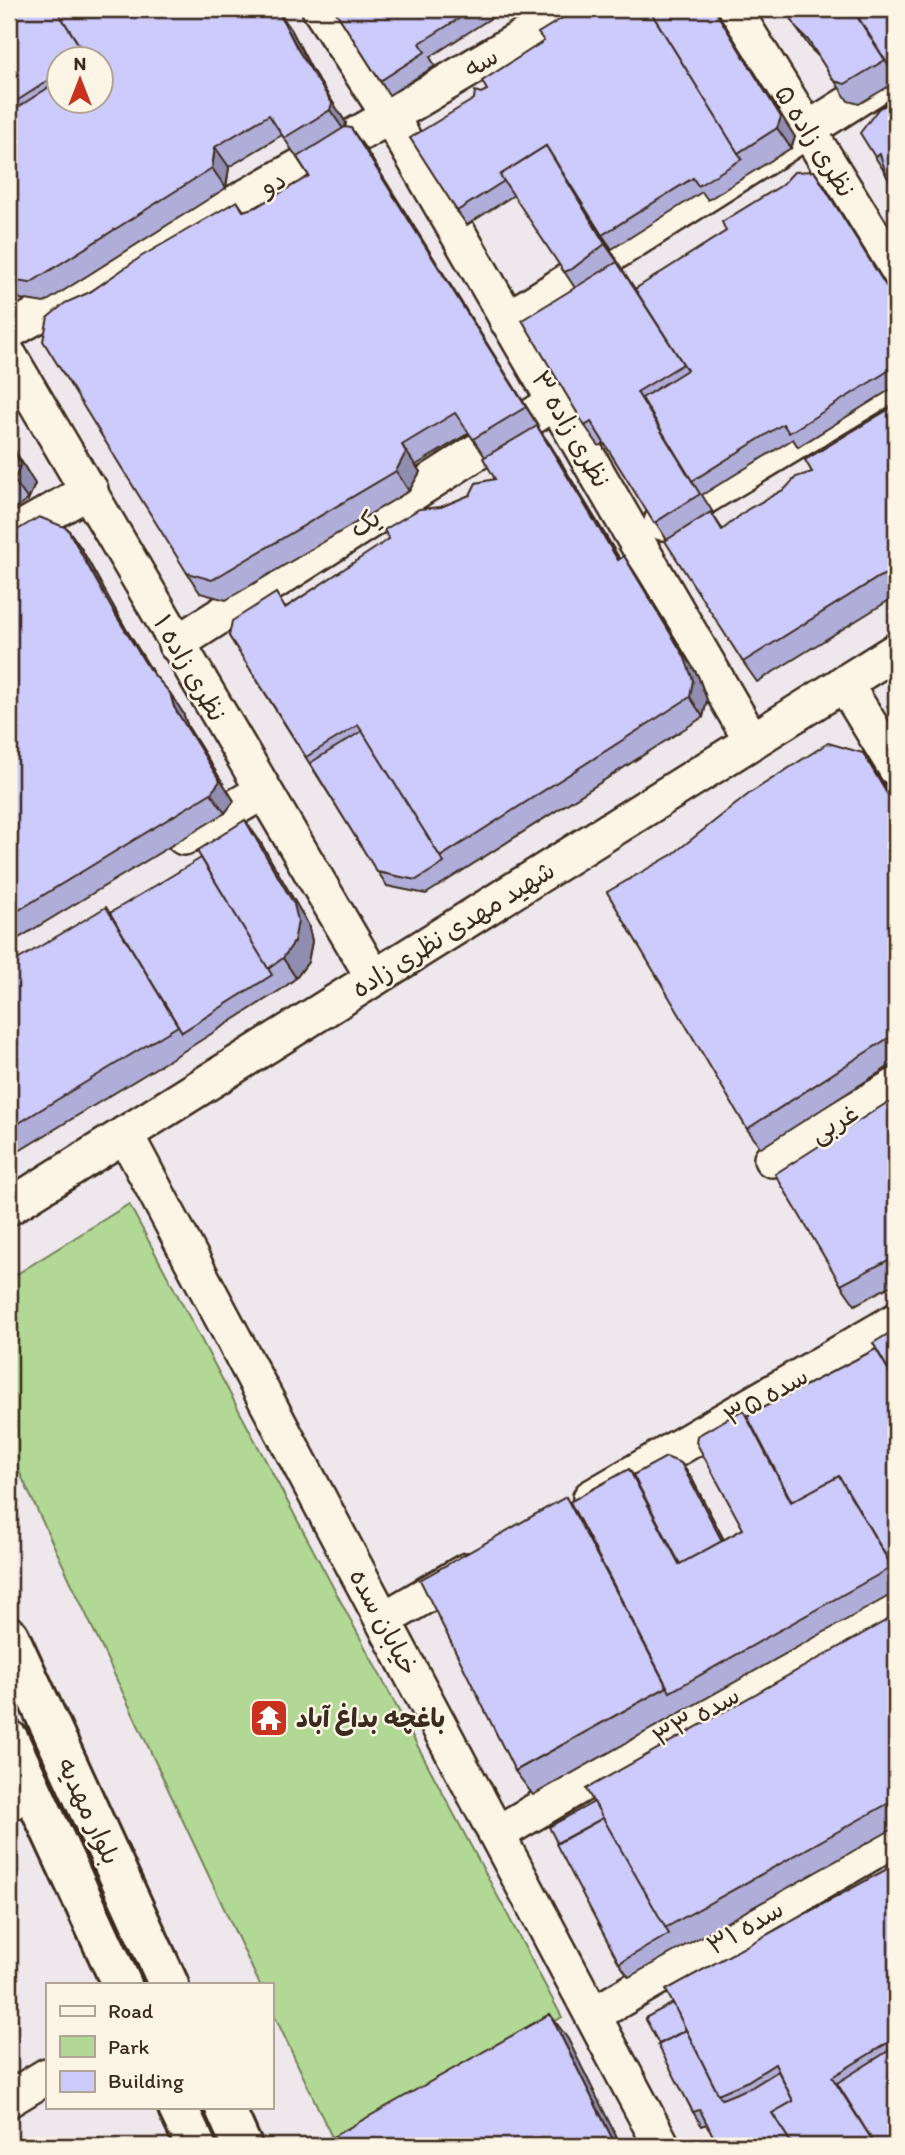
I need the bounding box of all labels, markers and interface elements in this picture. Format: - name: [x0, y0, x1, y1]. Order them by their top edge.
- street label: سه: [458, 40, 504, 84]
- north arrow: [46, 46, 116, 116]
- text: N: [74, 52, 86, 75]
- street label: نظری زاده ۵: [768, 79, 862, 203]
- street label: دو: [253, 163, 292, 204]
- street label: نظری زاده ۳: [525, 365, 617, 493]
- street label: یک: [343, 501, 387, 545]
- street label: نظری زاده ۱: [147, 609, 233, 727]
- street label: شهید مهدی نظری زاده: [345, 854, 561, 1004]
- street label: غربی: [804, 1096, 865, 1150]
- street label: سده ۳۵: [718, 1359, 814, 1433]
- street label: خیابان سده: [342, 1563, 426, 1681]
- street label: سده ۳۳: [647, 1678, 745, 1754]
- temple icon: باغچه بداغ آباد: [248, 1697, 290, 1739]
- place label: باغچه بداغ آباد: [296, 1702, 445, 1736]
- street label: بلوار مهدیه: [50, 1752, 128, 1870]
- street label: سده ۳۱: [701, 1892, 789, 1962]
- legend: [46, 1983, 273, 2110]
- text: Road: [108, 1998, 154, 2023]
- text: Park: [108, 2034, 150, 2059]
- text: Building: [108, 2068, 184, 2093]

